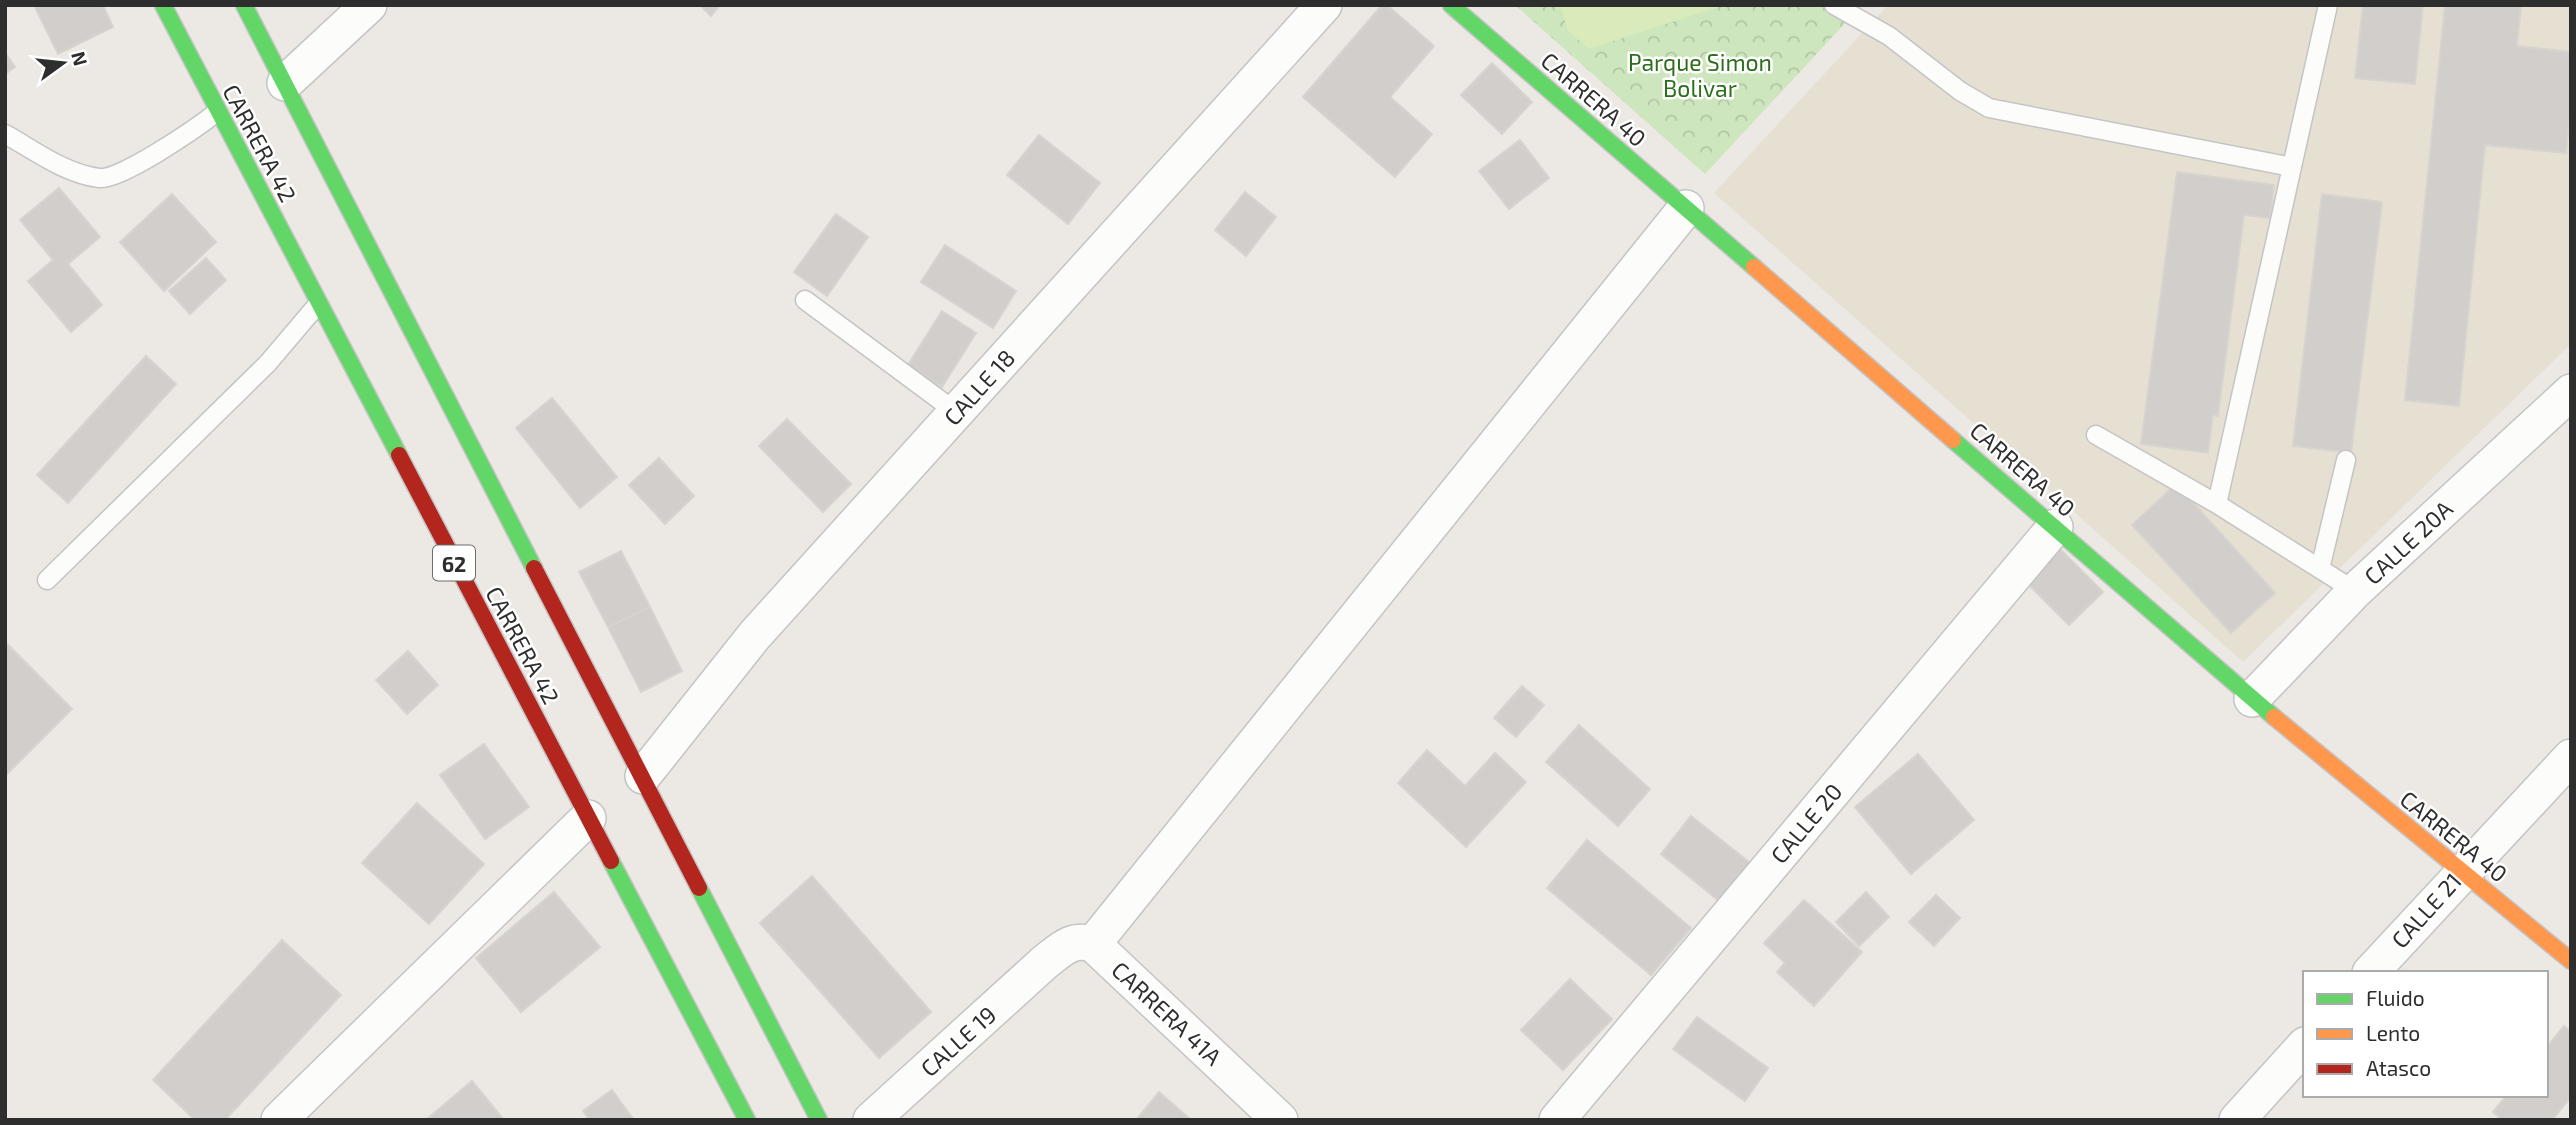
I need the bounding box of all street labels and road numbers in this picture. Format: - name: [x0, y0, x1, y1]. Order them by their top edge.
- street label: CARRERA 40: [1536, 46, 1652, 152]
- street label: CARRERA 42: [217, 80, 303, 206]
- street label: CALLE 18: [938, 343, 1020, 431]
- street label: CARRERA 40: [1965, 416, 2081, 522]
- street label: CALLE 20A: [2358, 494, 2458, 590]
- road number: 62: [433, 546, 475, 580]
- street label: CARRERA 42: [480, 582, 566, 708]
- street label: CALLE 20: [1764, 777, 1848, 869]
- street label: CARRERA 40: [2395, 784, 2513, 888]
- street label: CALLE 21: [2385, 867, 2467, 953]
- street label: CARRERA 41A: [1106, 955, 1228, 1071]
- street label: CALLE 19: [915, 1000, 1001, 1082]

